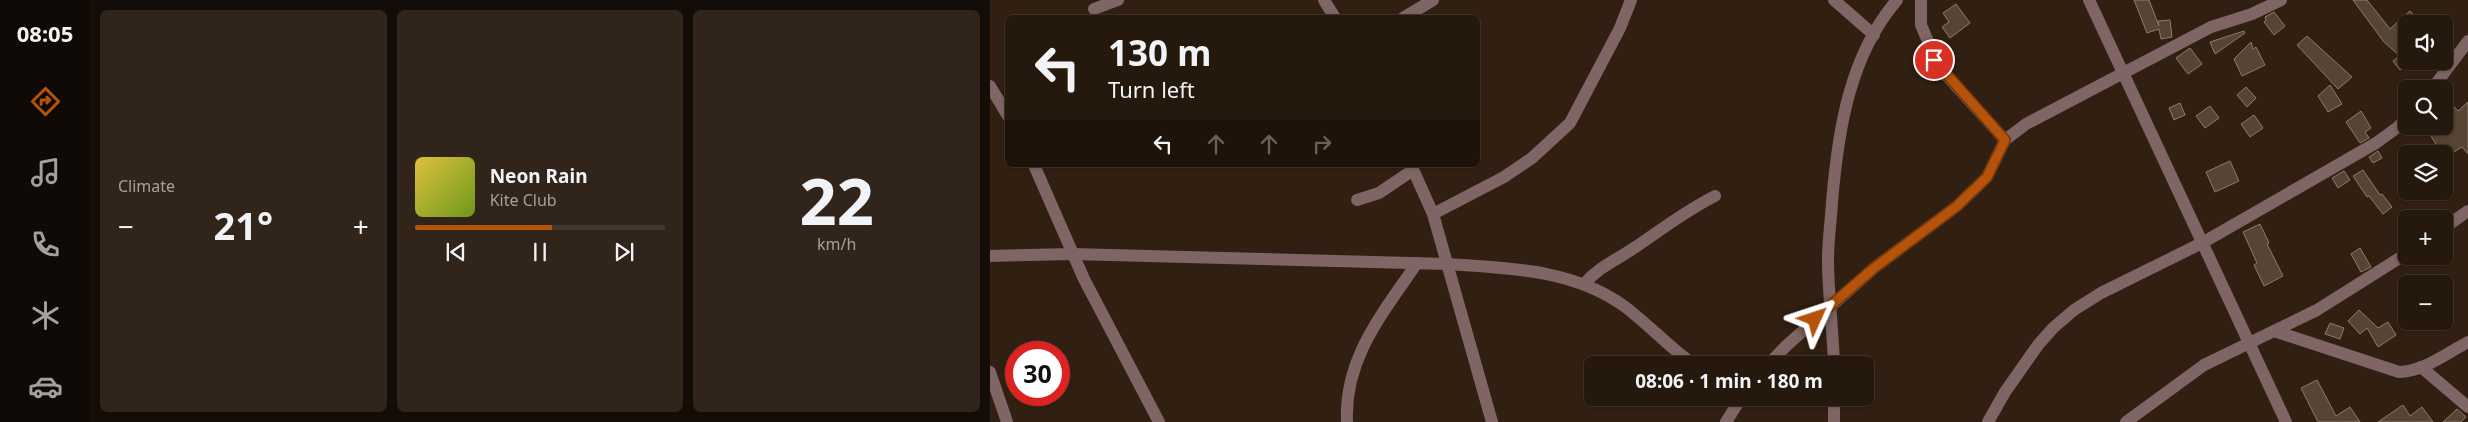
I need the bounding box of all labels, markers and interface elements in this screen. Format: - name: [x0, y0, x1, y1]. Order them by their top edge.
- map controls: [2398, 15, 2453, 330]
- button: sound: [2398, 15, 2453, 70]
- text: 08:05: [17, 18, 73, 48]
- text: 130 m: [1108, 29, 1211, 76]
- icon: left: [1025, 35, 1090, 100]
- pin: [1913, 39, 1955, 81]
- icon: arrive: [1920, 46, 1948, 74]
- text: Turn left: [1108, 74, 1195, 104]
- button: search: [2398, 80, 2453, 135]
- icon: directions: [28, 84, 63, 119]
- icon: left: [1149, 130, 1177, 158]
- icon: ahead: [1202, 130, 1230, 158]
- icon: ahead: [1255, 130, 1283, 158]
- icon: right: [1308, 130, 1336, 158]
- button: layers: [2398, 145, 2453, 200]
- icon: music: [28, 155, 63, 190]
- text: 22: [799, 156, 874, 244]
- text: Neon Rain: [490, 163, 588, 189]
- text: Climate: [118, 175, 175, 197]
- text: Kite Club: [490, 189, 557, 211]
- text: 21°: [214, 199, 273, 251]
- text: −: [118, 207, 134, 245]
- text: +: [353, 207, 369, 245]
- button: +: [2398, 210, 2453, 265]
- icon: phone: [28, 227, 63, 262]
- text: km/h: [817, 233, 856, 255]
- icon: previous: [442, 238, 470, 266]
- icon: pause: [526, 238, 554, 266]
- icon: next: [610, 238, 638, 266]
- button: −: [2398, 275, 2453, 330]
- position arrow: [1788, 292, 1840, 344]
- icon: climate: [28, 298, 63, 333]
- speed limit sign: 30: [1005, 341, 1070, 406]
- text: 08:06 · 1 min · 180 m: [1635, 368, 1823, 394]
- icon: car: [28, 369, 63, 404]

